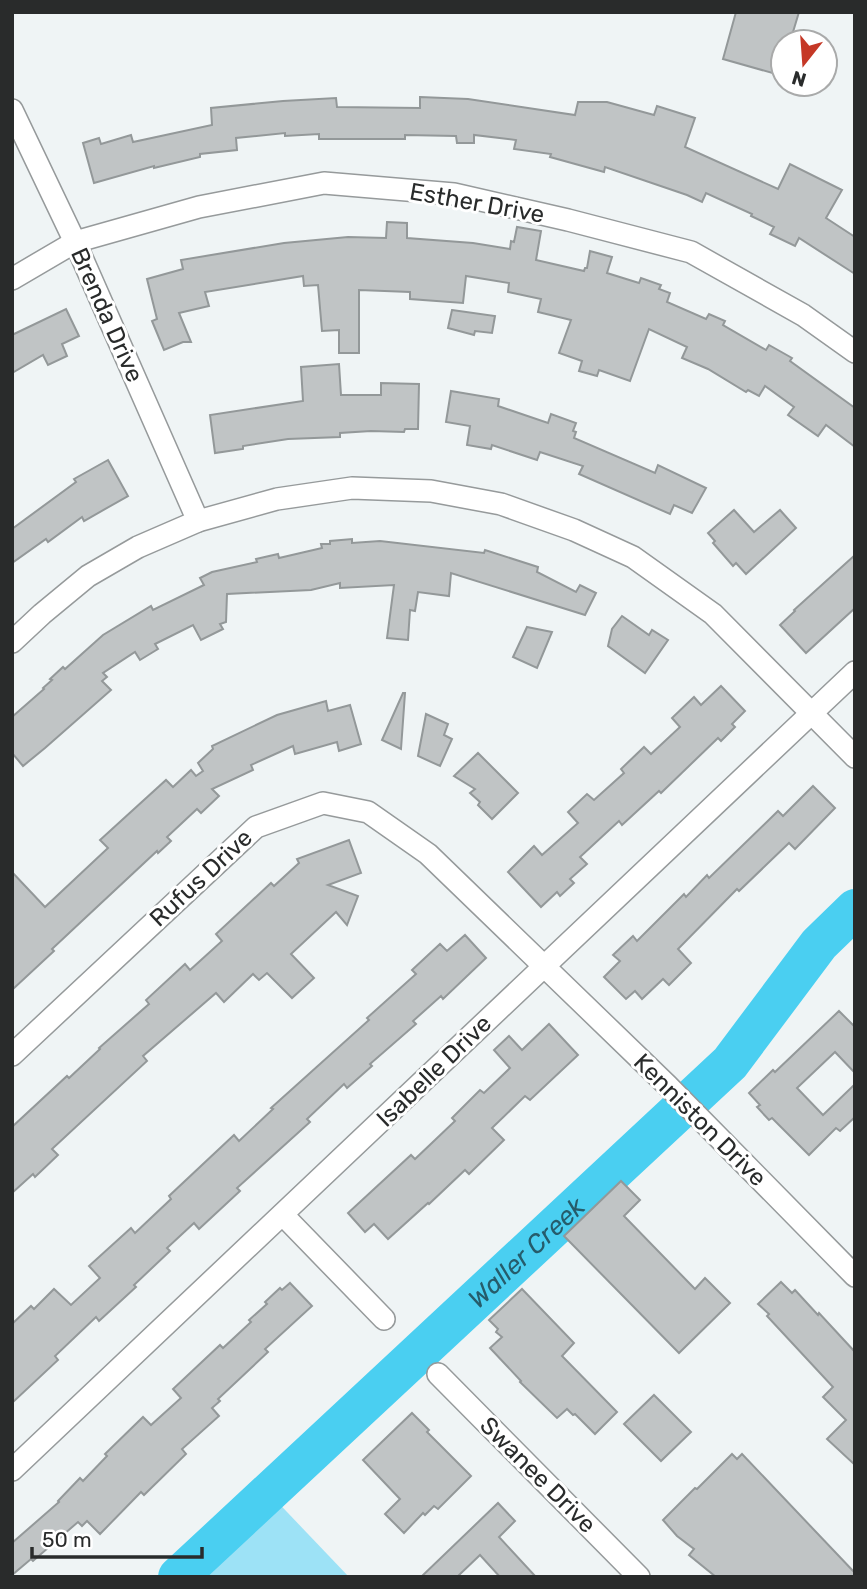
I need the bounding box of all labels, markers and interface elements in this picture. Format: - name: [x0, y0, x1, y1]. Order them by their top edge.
- north arrow: [769, 28, 839, 98]
- text: N: [789, 66, 809, 92]
- street label: Esther Drive: [407, 177, 547, 229]
- street label: Brenda Drive: [65, 243, 149, 387]
- street label: Rufus Drive: [144, 824, 258, 932]
- street label: Isabelle Drive: [371, 1009, 497, 1133]
- street label: Kenniston Drive: [628, 1048, 772, 1192]
- water label: Waller Creek: [461, 1190, 592, 1315]
- street label: Swanee Drive: [474, 1411, 602, 1539]
- scale bar: [32, 1516, 201, 1560]
- text: 50 m: [42, 1527, 92, 1552]

